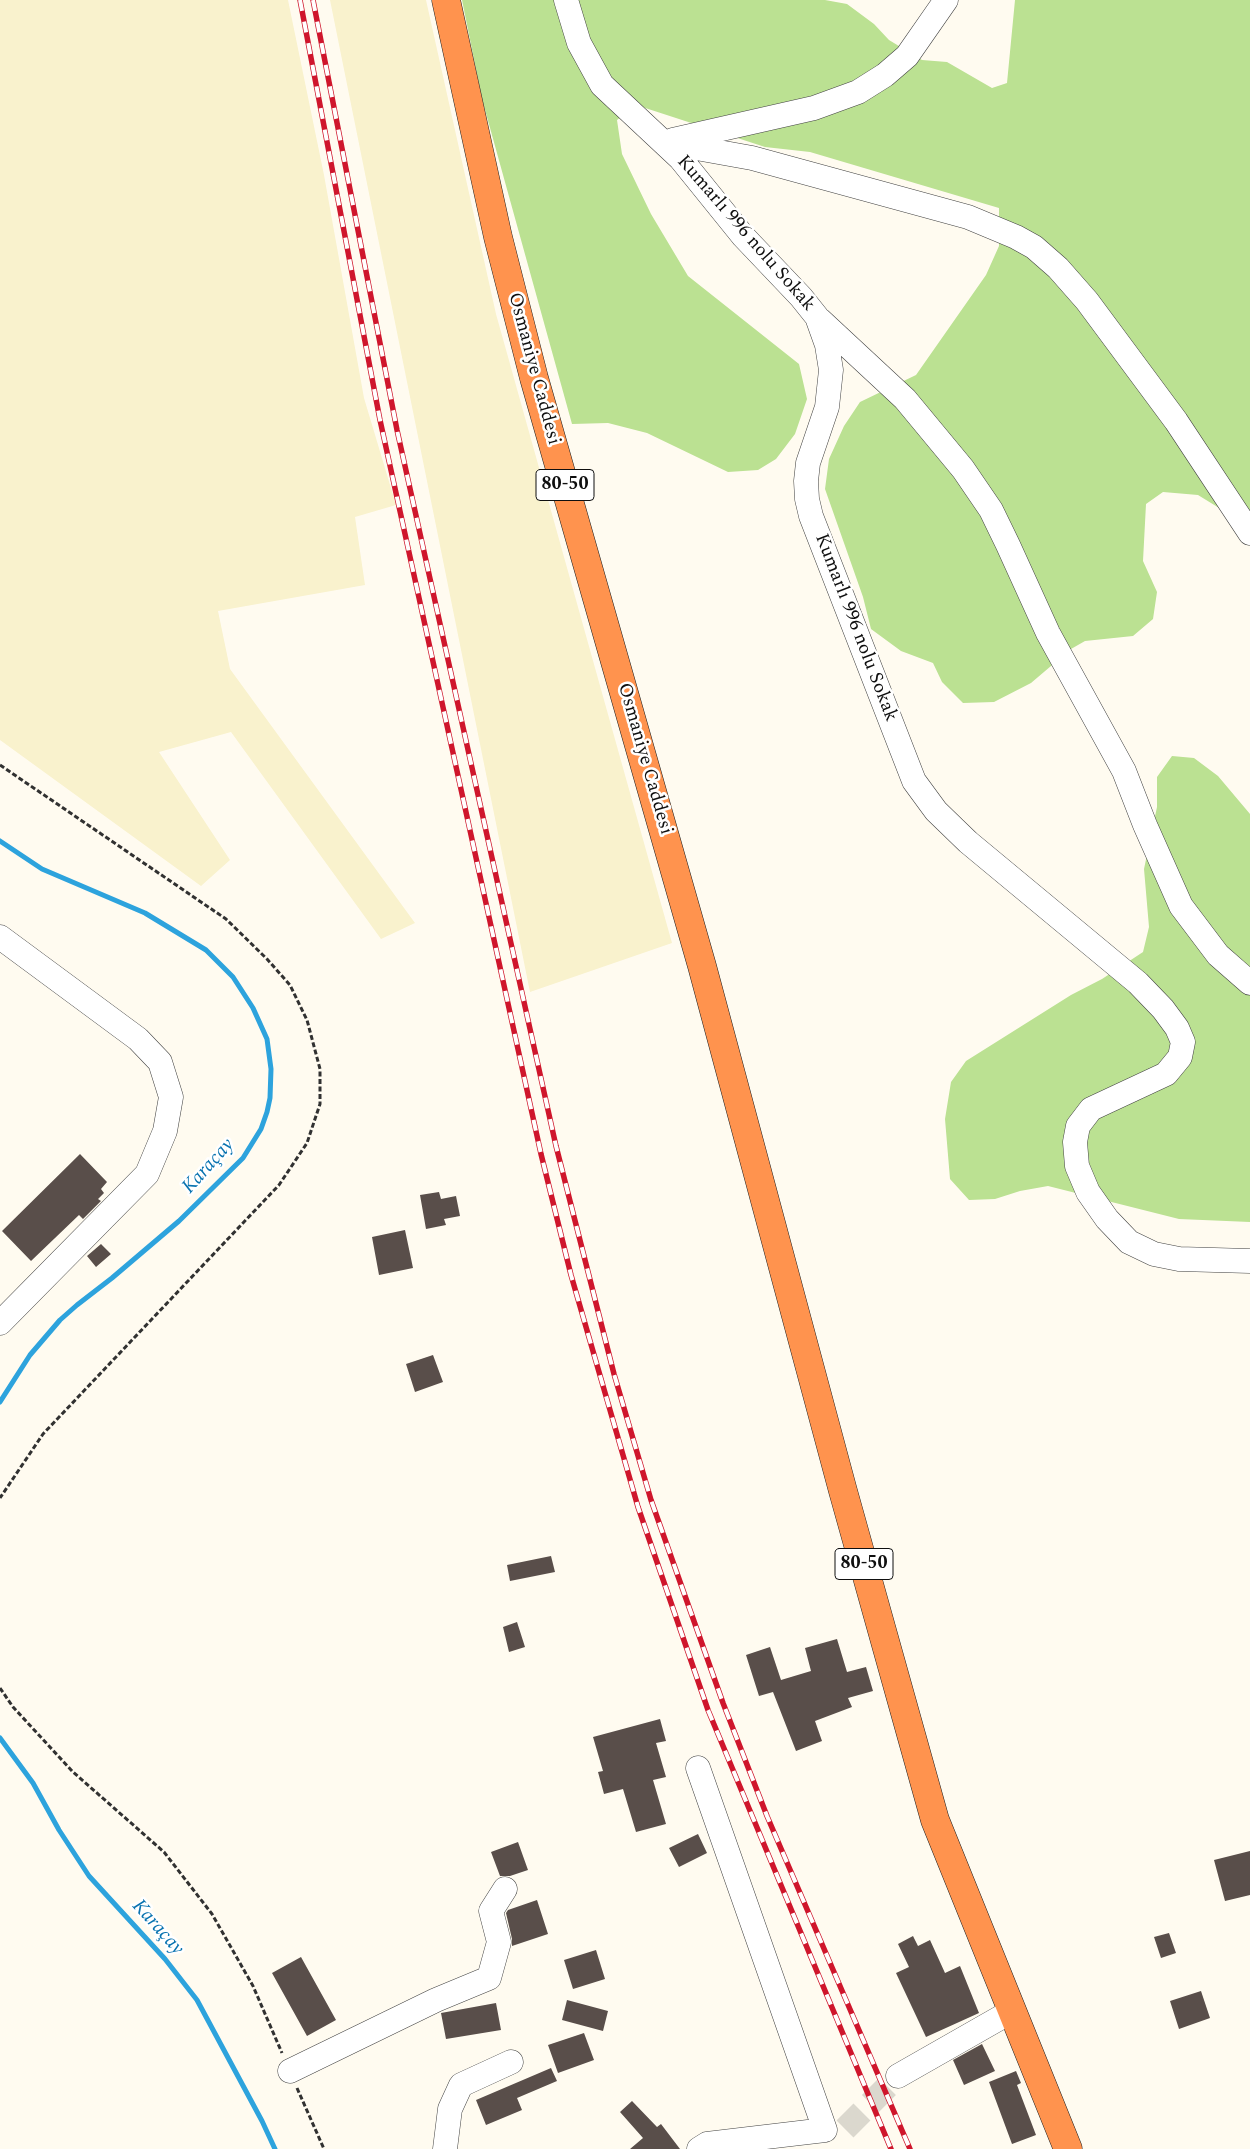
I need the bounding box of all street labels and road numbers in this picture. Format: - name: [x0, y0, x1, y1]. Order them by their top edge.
- street label: Kumarlı 996 nolu Sokak: [671, 151, 819, 317]
- street label: Osmaniye Caddesi: [502, 290, 564, 448]
- road number: 80-50: [536, 470, 594, 500]
- street label: Kumarlı 996 nolu Sokak: [809, 531, 901, 725]
- street label: Osmaniye Caddesi: [611, 681, 677, 837]
- road number: 80-50: [835, 1548, 893, 1580]

